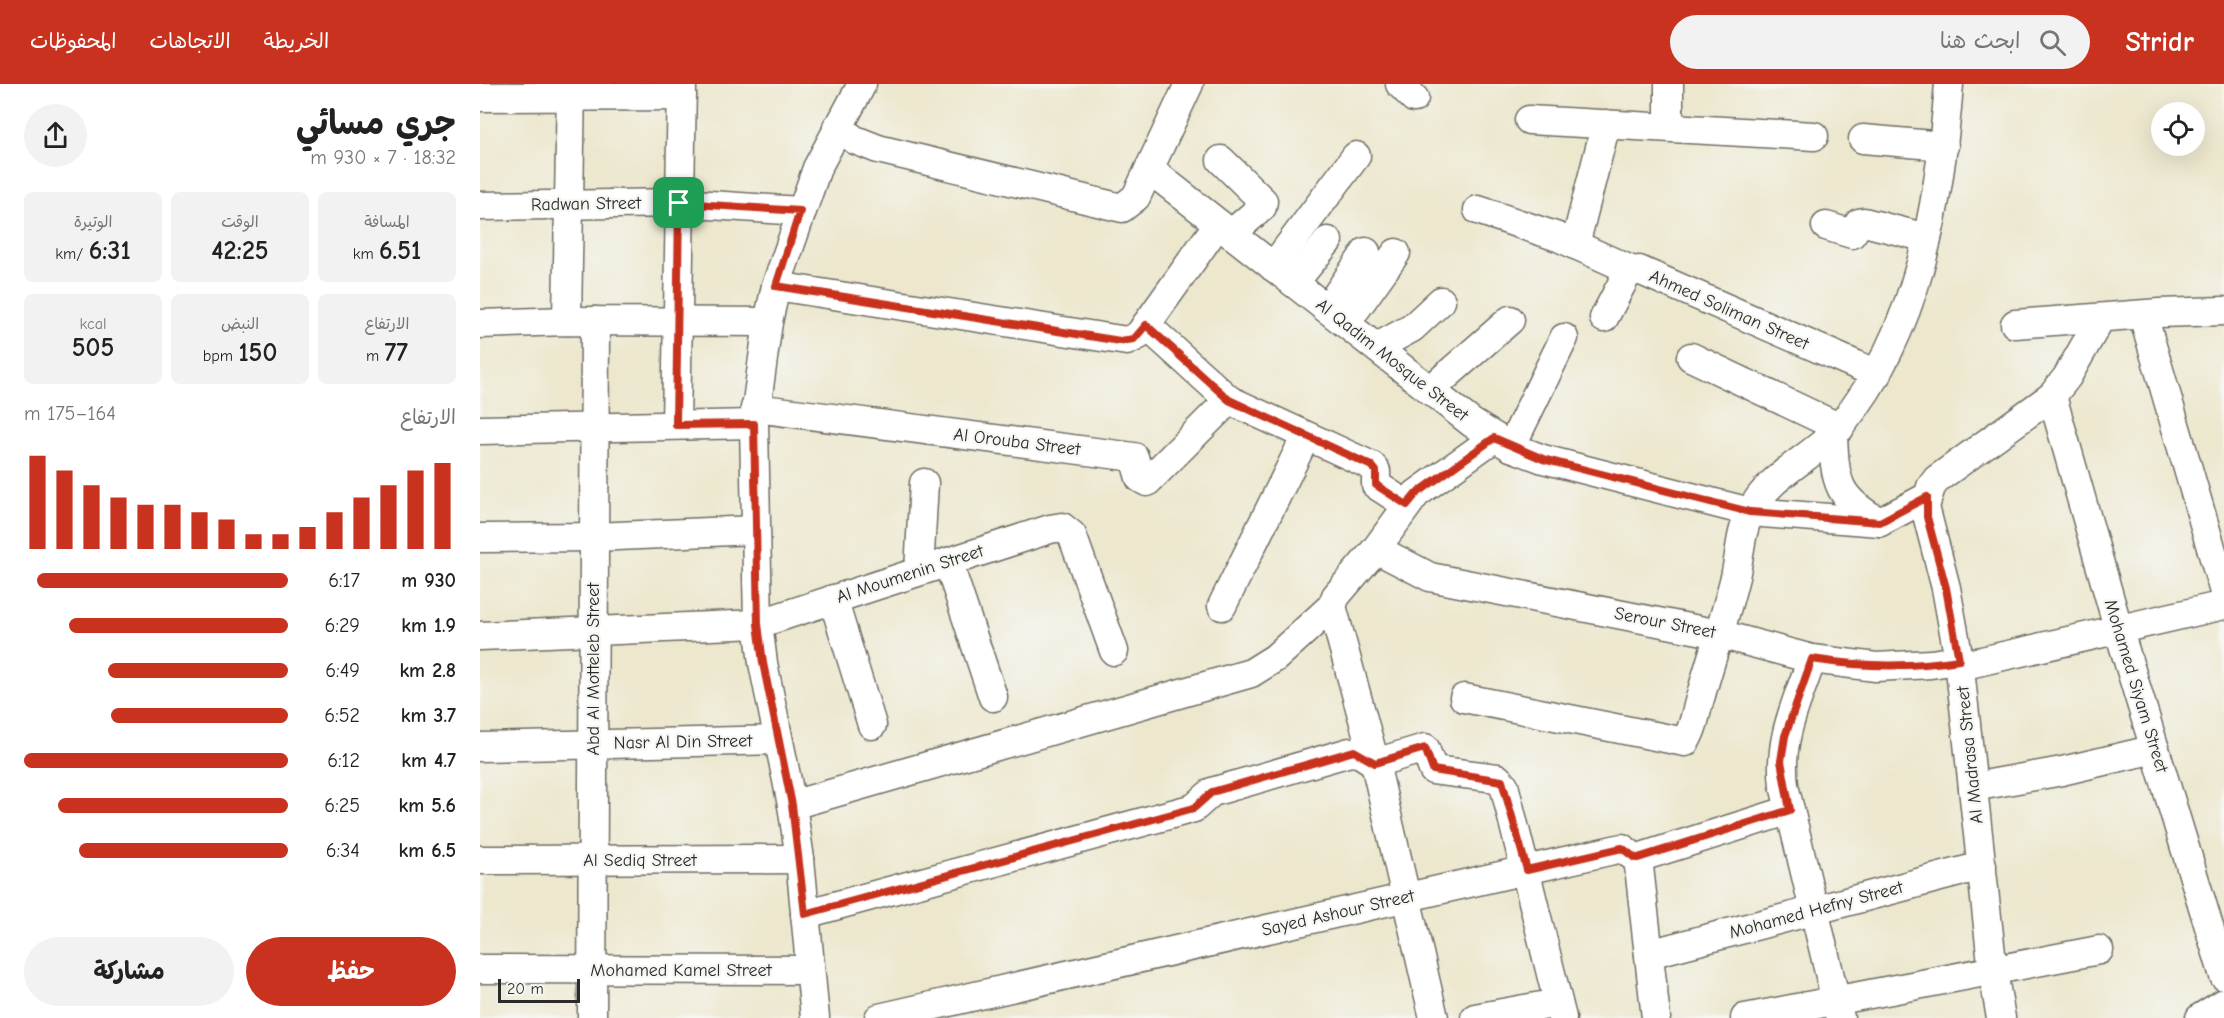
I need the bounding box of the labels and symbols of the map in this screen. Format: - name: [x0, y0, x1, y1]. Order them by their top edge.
- pin: [653, 177, 704, 228]
- street label: Radwan Street: [531, 193, 642, 215]
- street label: Ahmed Soliman Street: [1646, 265, 1813, 355]
- street label: Al Qadim Mosque Street: [1312, 294, 1473, 427]
- street label: Al Orouba Street: [952, 424, 1082, 460]
- street label: Al Moumenin Street: [834, 540, 987, 608]
- street label: Abd Al Motteleb Street: [583, 582, 604, 755]
- street label: Mohamed Siyam Street: [2100, 597, 2173, 776]
- street label: Serour Street: [1613, 603, 1718, 643]
- street label: Al Madrasa Street: [1952, 684, 1988, 825]
- street label: Nasr Al Din Street: [614, 730, 753, 754]
- street label: Al Sediq Street: [583, 850, 698, 871]
- street label: Mohamed Hefny Street: [1727, 876, 1906, 943]
- street label: Sayed Ashour Street: [1260, 885, 1417, 941]
- street label: Mohamed Kamel Street: [590, 960, 772, 981]
- scale bar: [498, 976, 580, 1004]

